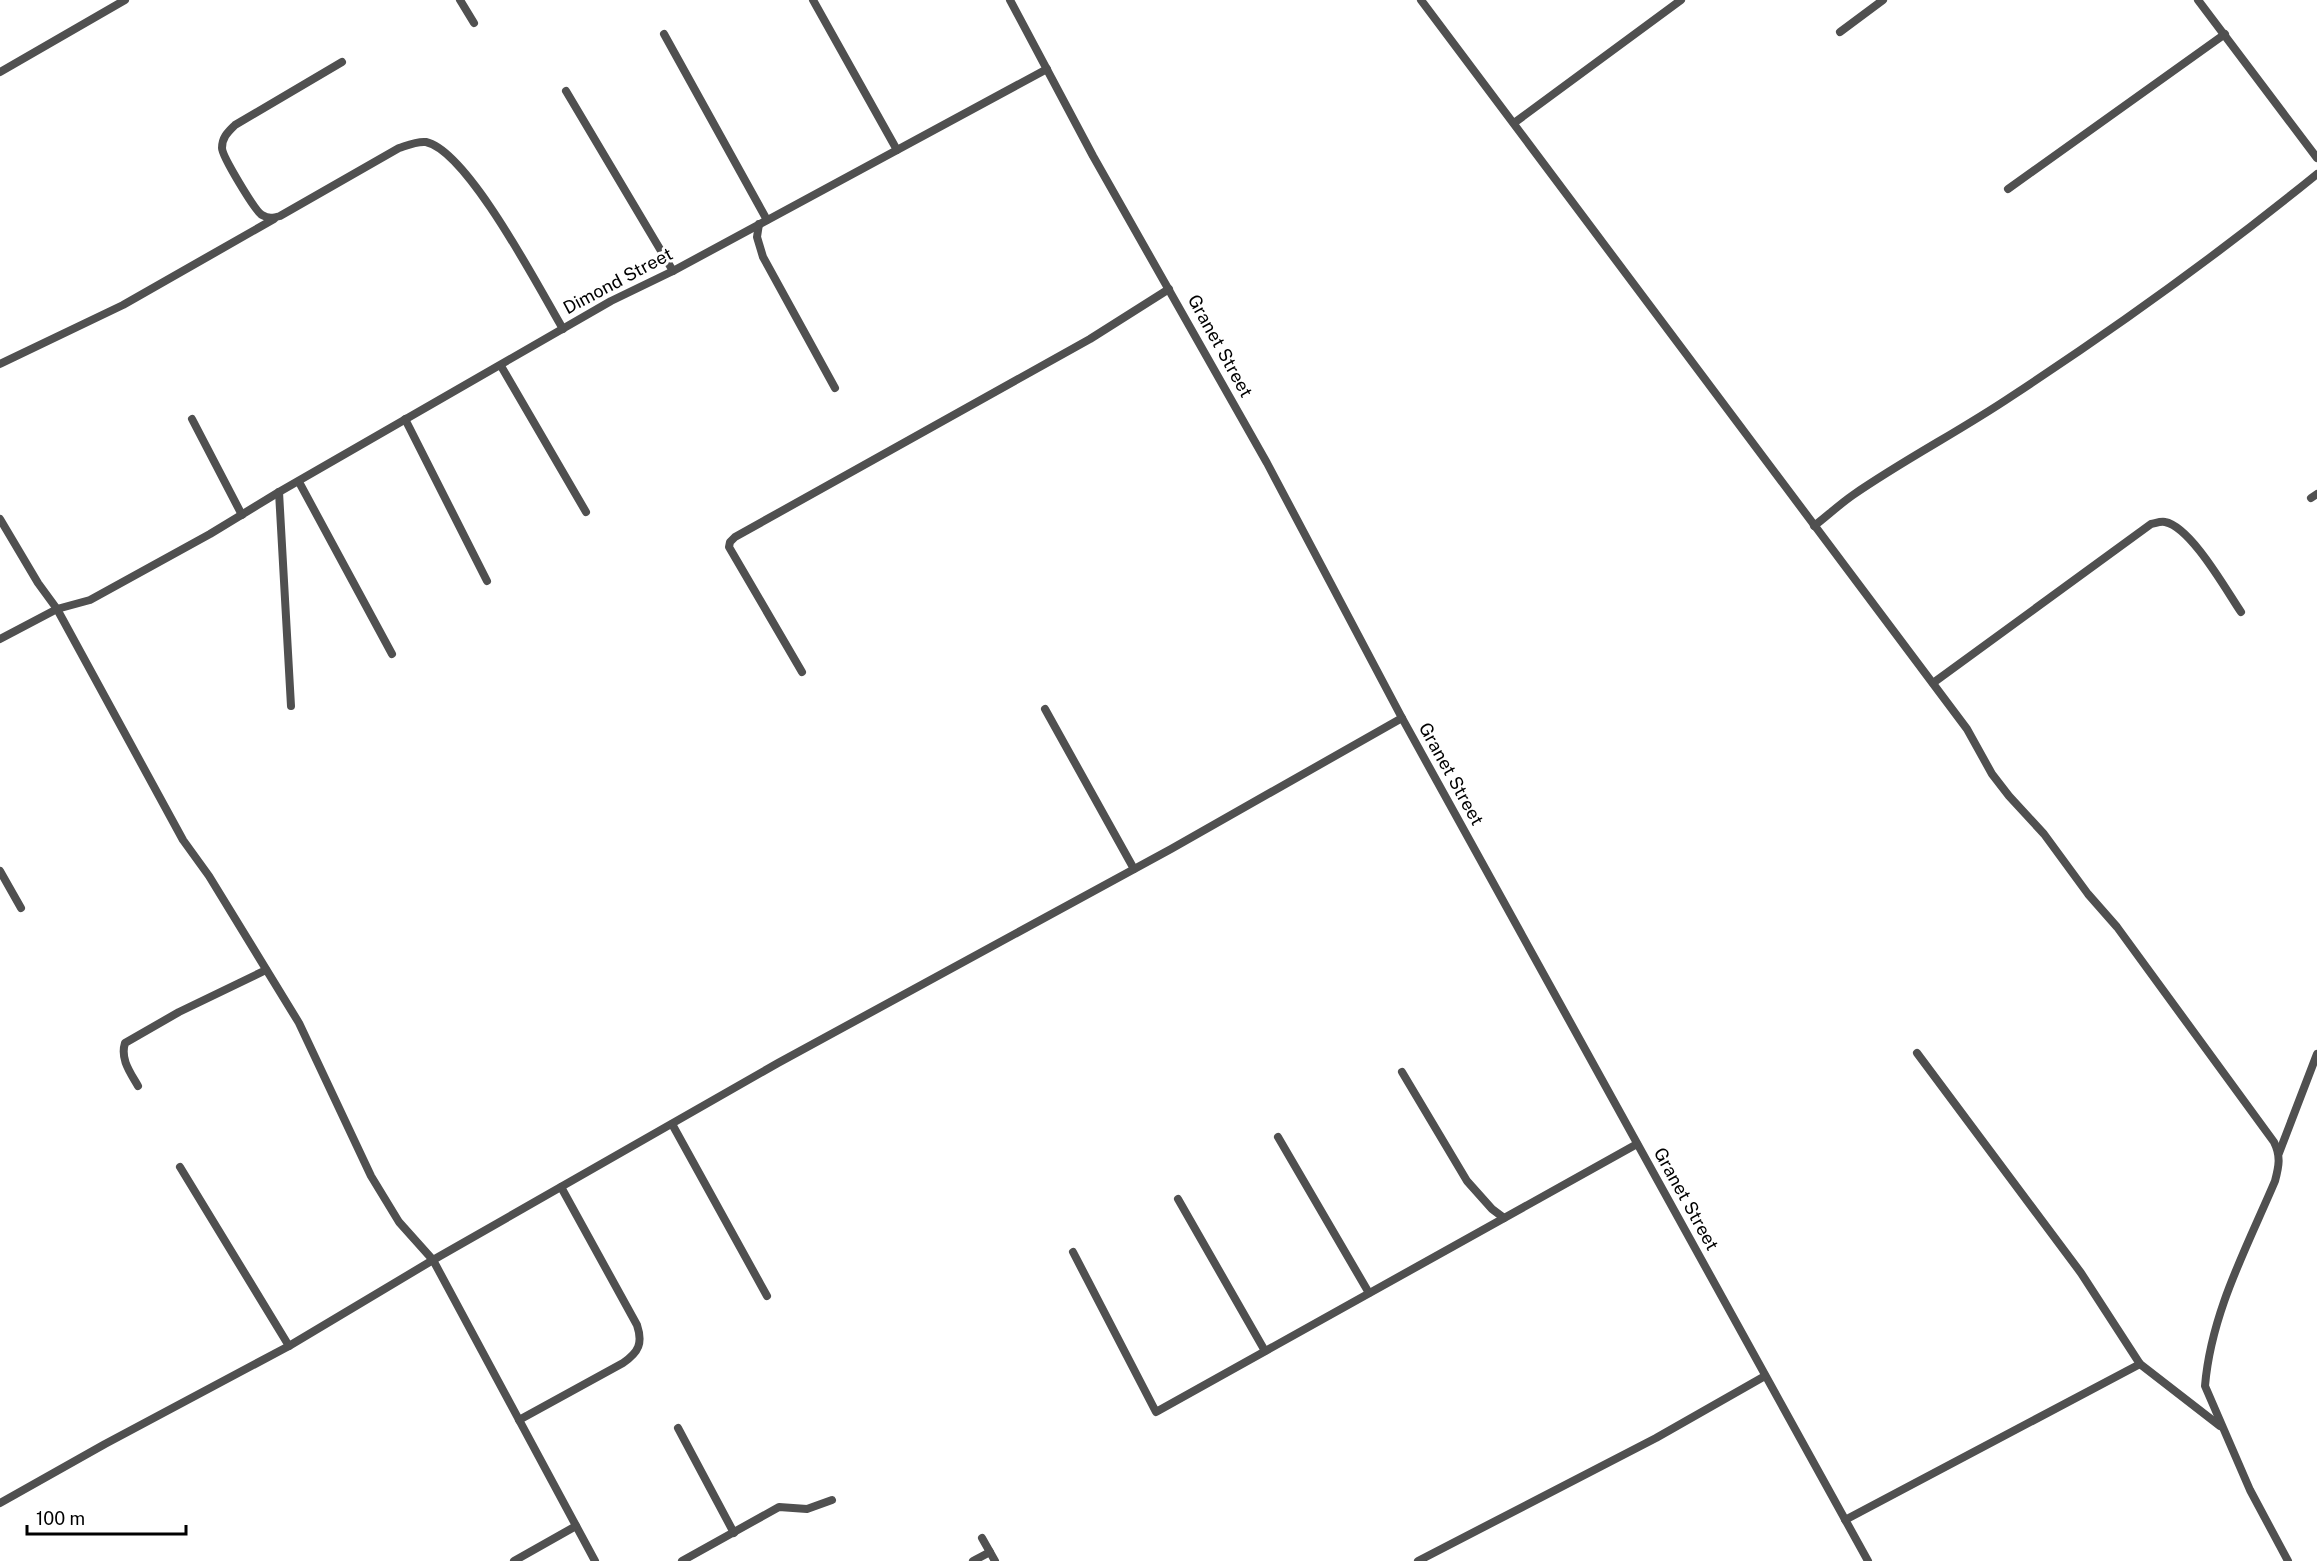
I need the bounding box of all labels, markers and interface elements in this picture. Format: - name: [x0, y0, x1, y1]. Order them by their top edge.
- street label: Dimond Street: [559, 243, 676, 318]
- street label: Granet Street: [1184, 291, 1257, 401]
- street label: Granet Street: [1415, 719, 1488, 829]
- street label: Granet Street: [1650, 1144, 1723, 1254]
- scale bar: [27, 1498, 186, 1536]
- text: 100 m: [36, 1508, 85, 1529]

